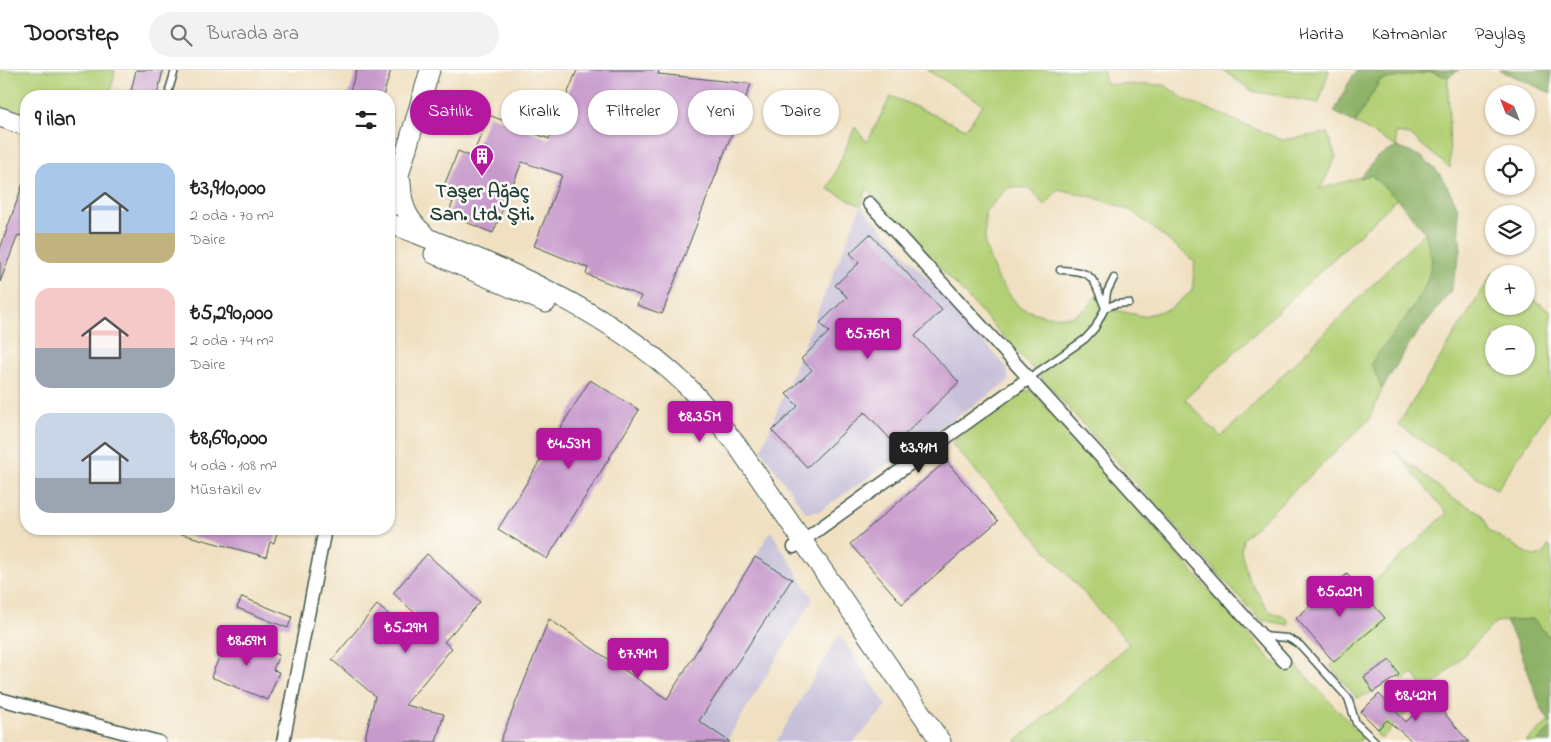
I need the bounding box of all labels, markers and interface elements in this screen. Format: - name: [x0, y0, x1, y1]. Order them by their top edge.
- search box: [149, 12, 499, 57]
- text: Doorstep: [25, 17, 119, 52]
- icon: search: [167, 21, 195, 49]
- text: Burada ara: [207, 21, 299, 48]
- text: Harita: [1299, 22, 1344, 48]
- text: Katmanlar: [1372, 22, 1447, 48]
- text: Paylaş: [1475, 22, 1526, 48]
- north arrow: [1485, 85, 1535, 135]
- map controls: [1485, 85, 1535, 375]
- chip: Satılık: [410, 90, 491, 135]
- chip: Kiralık: [501, 90, 578, 135]
- chip: Filtreler: [588, 90, 678, 135]
- chip: Yeni: [688, 90, 753, 135]
- chip: Daire: [763, 90, 839, 135]
- text: 9 ilan: [35, 105, 76, 135]
- icon: filters: [352, 106, 380, 134]
- building icon: Taşer Ağaç San. Ltd. Şti.: [469, 143, 495, 177]
- button: locate: [1485, 145, 1535, 195]
- text: ₺3,910,000: [190, 174, 266, 204]
- place label: Taşer Ağaç San. Ltd. Şti.: [430, 178, 534, 230]
- icon: home: [75, 183, 135, 243]
- text: 2 oda · 70 m²: [190, 204, 274, 228]
- button: layers: [1485, 205, 1535, 255]
- text: Daire: [190, 228, 225, 252]
- button: +: [1485, 265, 1535, 315]
- text: ₺5,290,000: [190, 299, 273, 329]
- icon: home: [75, 308, 135, 368]
- pin: ₺5.76M: [827, 318, 909, 360]
- text: ₺5.76M: [846, 322, 890, 346]
- button: −: [1485, 325, 1535, 375]
- text: 2 oda · 74 m²: [190, 329, 274, 353]
- text: Daire: [190, 353, 225, 377]
- pin: ₺8.35M: [659, 400, 741, 443]
- text: ₺8.35M: [679, 405, 721, 429]
- text: ₺8,690,000: [190, 424, 267, 454]
- pin: ₺4.53M: [528, 428, 610, 470]
- text: ₺4.53M: [547, 432, 591, 456]
- pin: ₺3.91M: [878, 432, 960, 474]
- icon: home: [75, 433, 135, 493]
- text: ₺3.91M: [900, 436, 938, 460]
- text: 4 oda · 108 m²: [190, 454, 277, 478]
- text: Müstakil ev: [190, 478, 261, 502]
- pin: ₺5.02M: [1299, 576, 1381, 618]
- text: ₺5.02M: [1318, 580, 1362, 604]
- pin: ₺5.29M: [365, 612, 447, 654]
- text: ₺5.29M: [385, 616, 427, 640]
- pin: ₺8.69M: [206, 624, 288, 667]
- text: ₺8.69M: [228, 629, 266, 653]
- pin: ₺7.94M: [597, 638, 679, 680]
- text: ₺7.94M: [619, 642, 657, 666]
- pin: ₺8.42M: [1375, 680, 1457, 722]
- text: ₺8.42M: [1395, 684, 1437, 708]

